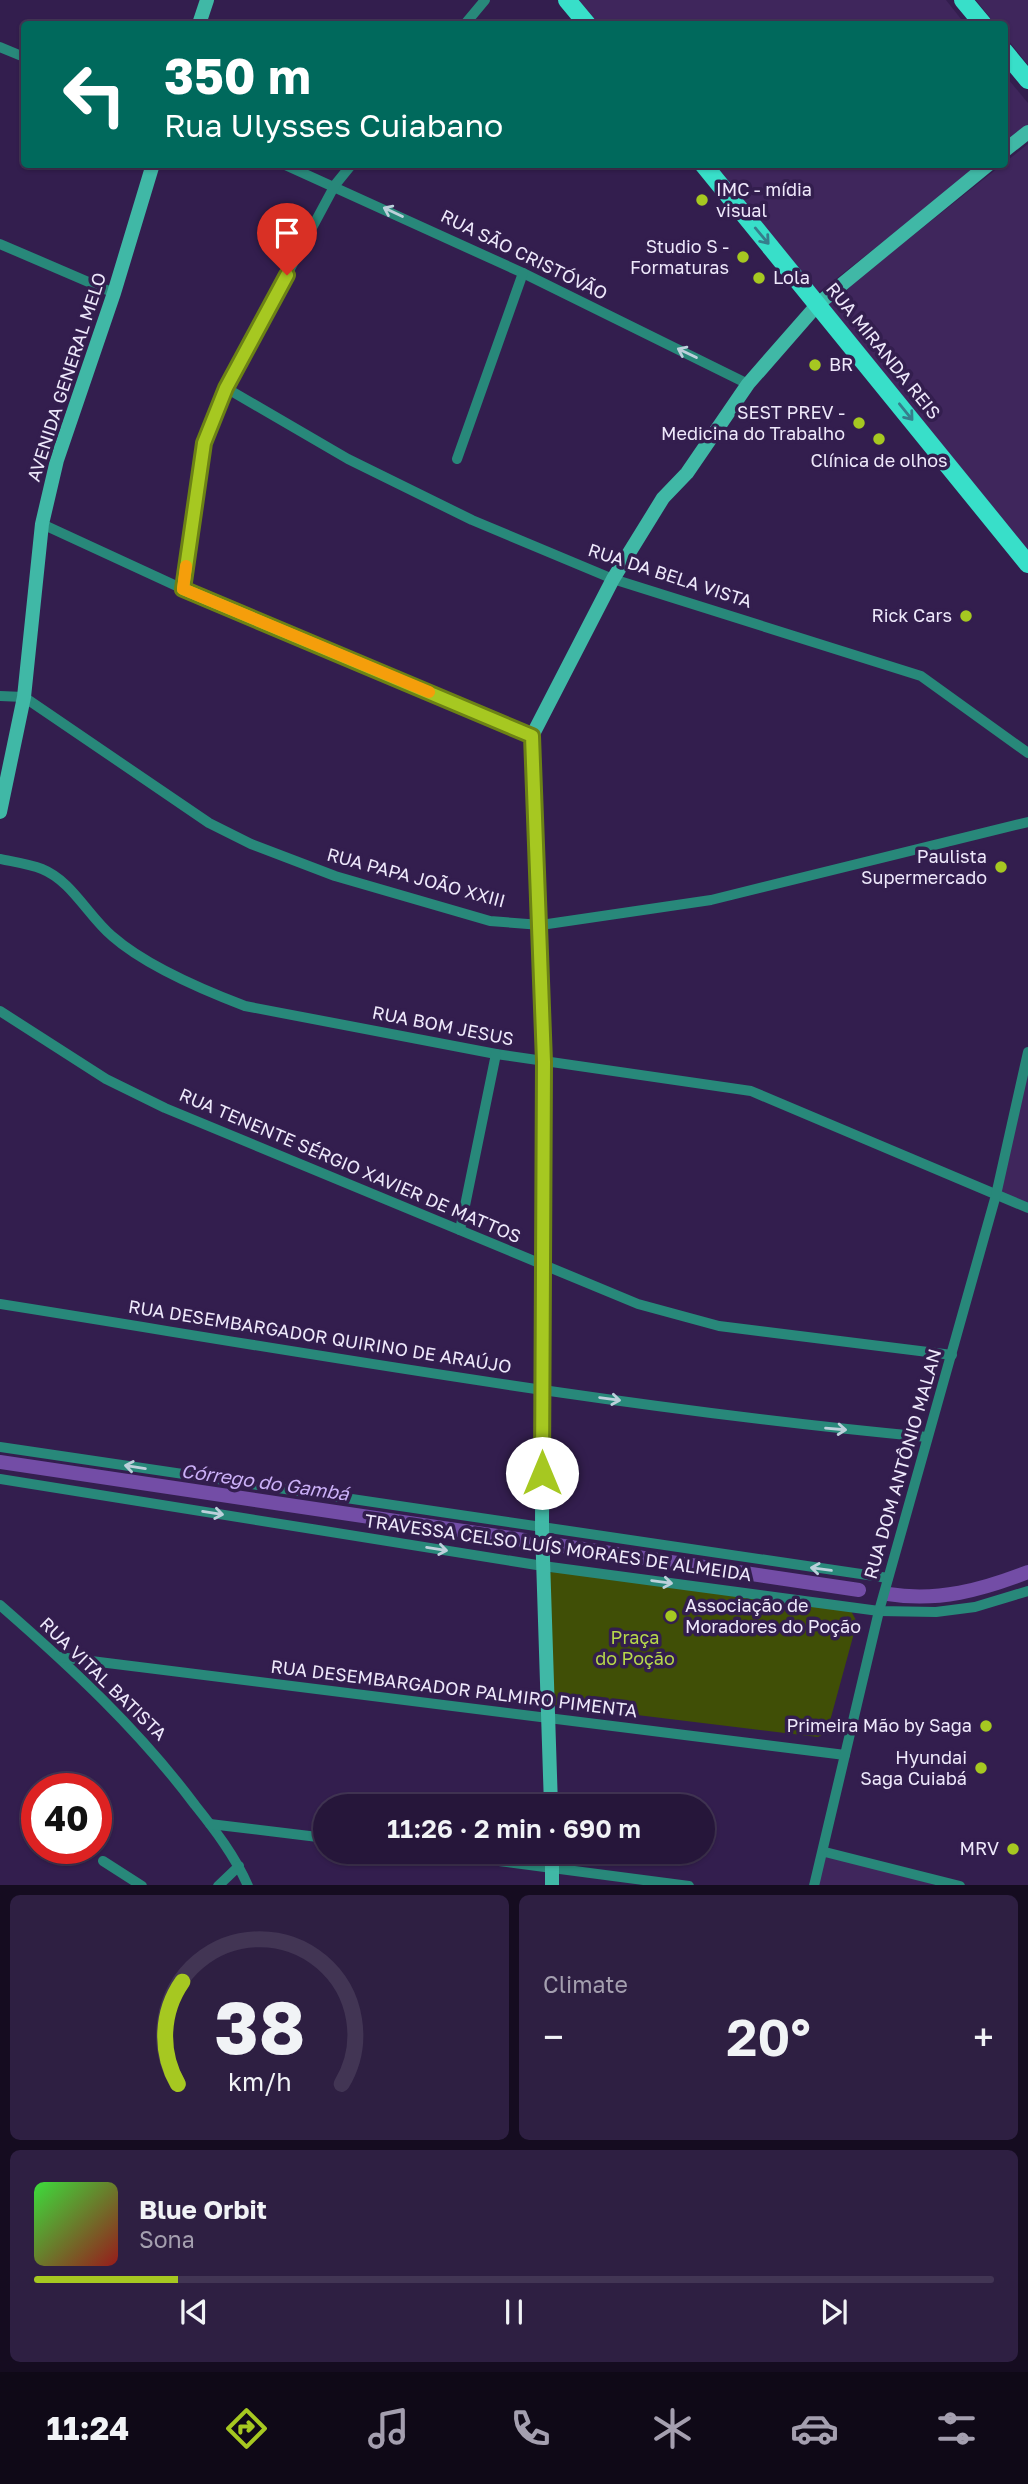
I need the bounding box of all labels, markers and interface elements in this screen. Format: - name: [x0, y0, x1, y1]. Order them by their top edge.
- text: 350 m: [164, 46, 311, 105]
- icon: left: [49, 49, 140, 140]
- text: Rua Ulysses Cuiabano: [164, 106, 503, 144]
- place label: IMC - mídia visual: [716, 178, 812, 221]
- marker: IMC - mídia visual: [694, 192, 710, 208]
- pin: [257, 203, 317, 275]
- street label: RUA SÃO CRISTÓVÃO: [437, 204, 611, 304]
- one-way arrow: [383, 205, 404, 219]
- icon: arrive: [268, 214, 306, 252]
- one-way arrow: [754, 226, 770, 244]
- place label: Studio S - Formaturas: [630, 235, 729, 278]
- marker: Studio S - Formaturas: [735, 249, 751, 265]
- place label: Lola: [773, 266, 810, 288]
- street label: AVENIDA GENERAL MELO: [22, 269, 110, 484]
- marker: Lola: [751, 270, 767, 286]
- street label: RUA MIRANDA REIS: [822, 278, 946, 423]
- one-way arrow: [677, 346, 698, 360]
- place label: BR: [829, 353, 853, 375]
- marker: BR: [807, 357, 823, 373]
- place label: SEST PREV - Medicina do Trabalho: [661, 401, 845, 444]
- one-way arrow: [898, 403, 913, 421]
- marker: SEST PREV - Medicina do Trabalho: [851, 415, 867, 431]
- marker: Clínica de olhos: [871, 431, 887, 447]
- place label: Clínica de olhos: [810, 449, 948, 471]
- street label: RUA DA BELA VISTA: [585, 538, 755, 612]
- place label: Rick Cars: [871, 604, 952, 626]
- marker: Rick Cars: [958, 608, 974, 624]
- street label: RUA PAPA JOÃO XXIII: [325, 843, 508, 911]
- place label: Paulista Supermercado: [861, 845, 987, 888]
- marker: Paulista Supermercado: [993, 859, 1009, 875]
- street label: RUA BOM JESUS: [371, 1001, 516, 1050]
- street label: RUA TENENTE SÉRGIO XAVIER DE MATTOS: [176, 1083, 525, 1247]
- street label: RUA DESEMBARGADOR QUIRINO DE ARAÚJO: [127, 1295, 513, 1377]
- street label: RUA DOM ANTÔNIO MALAN: [859, 1346, 945, 1581]
- one-way arrow: [598, 1393, 621, 1406]
- one-way arrow: [824, 1422, 847, 1435]
- position arrow: [505, 1436, 579, 1510]
- water label: Córrego do Gambá: [180, 1458, 353, 1505]
- one-way arrow: [124, 1460, 147, 1473]
- one-way arrow: [201, 1507, 223, 1520]
- street label: TRAVESSA CELSO LUÍS MORAES DE ALMEIDA: [363, 1509, 753, 1585]
- one-way arrow: [425, 1543, 448, 1556]
- one-way arrow: [810, 1562, 832, 1575]
- one-way arrow: [650, 1576, 673, 1589]
- place label: Associação de Moradores do Poção: [685, 1594, 861, 1637]
- marker: Associação de Moradores do Poção: [663, 1608, 679, 1624]
- street label: RUA VITAL BATISTA: [36, 1612, 172, 1744]
- park label: Praça do Poção: [595, 1626, 675, 1669]
- street label: RUA DESEMBARGADOR PALMIRO PIMENTA: [270, 1655, 639, 1721]
- place label: Primeira Mão by Saga: [786, 1714, 972, 1736]
- marker: Primeira Mão by Saga: [978, 1718, 994, 1734]
- place label: Hyundai Saga Cuiabá: [860, 1746, 967, 1789]
- marker: Hyundai Saga Cuiabá: [973, 1760, 989, 1776]
- speed limit sign: 40: [21, 1773, 112, 1864]
- text: 11:26 · 2 min · 690 m: [387, 1813, 641, 1844]
- place label: MRV: [960, 1837, 999, 1859]
- marker: MRV: [1005, 1841, 1021, 1857]
- text: Climate: [543, 1970, 628, 1998]
- text: 38: [214, 1983, 305, 2070]
- text: 20°: [726, 2005, 811, 2067]
- text: −: [543, 2014, 564, 2059]
- text: +: [973, 2014, 994, 2059]
- text: km/h: [228, 2065, 291, 2096]
- text: Blue Orbit: [139, 2194, 267, 2225]
- text: Sona: [139, 2225, 195, 2253]
- icon: previous: [175, 2293, 213, 2331]
- icon: pause: [495, 2293, 533, 2331]
- icon: next: [815, 2293, 853, 2331]
- icon: directions: [222, 2404, 271, 2453]
- icon: music: [364, 2404, 413, 2453]
- icon: phone: [506, 2404, 555, 2453]
- icon: climate: [648, 2404, 697, 2453]
- icon: car: [790, 2404, 839, 2453]
- icon: filters: [932, 2404, 981, 2453]
- text: 11:24: [47, 2409, 129, 2447]

